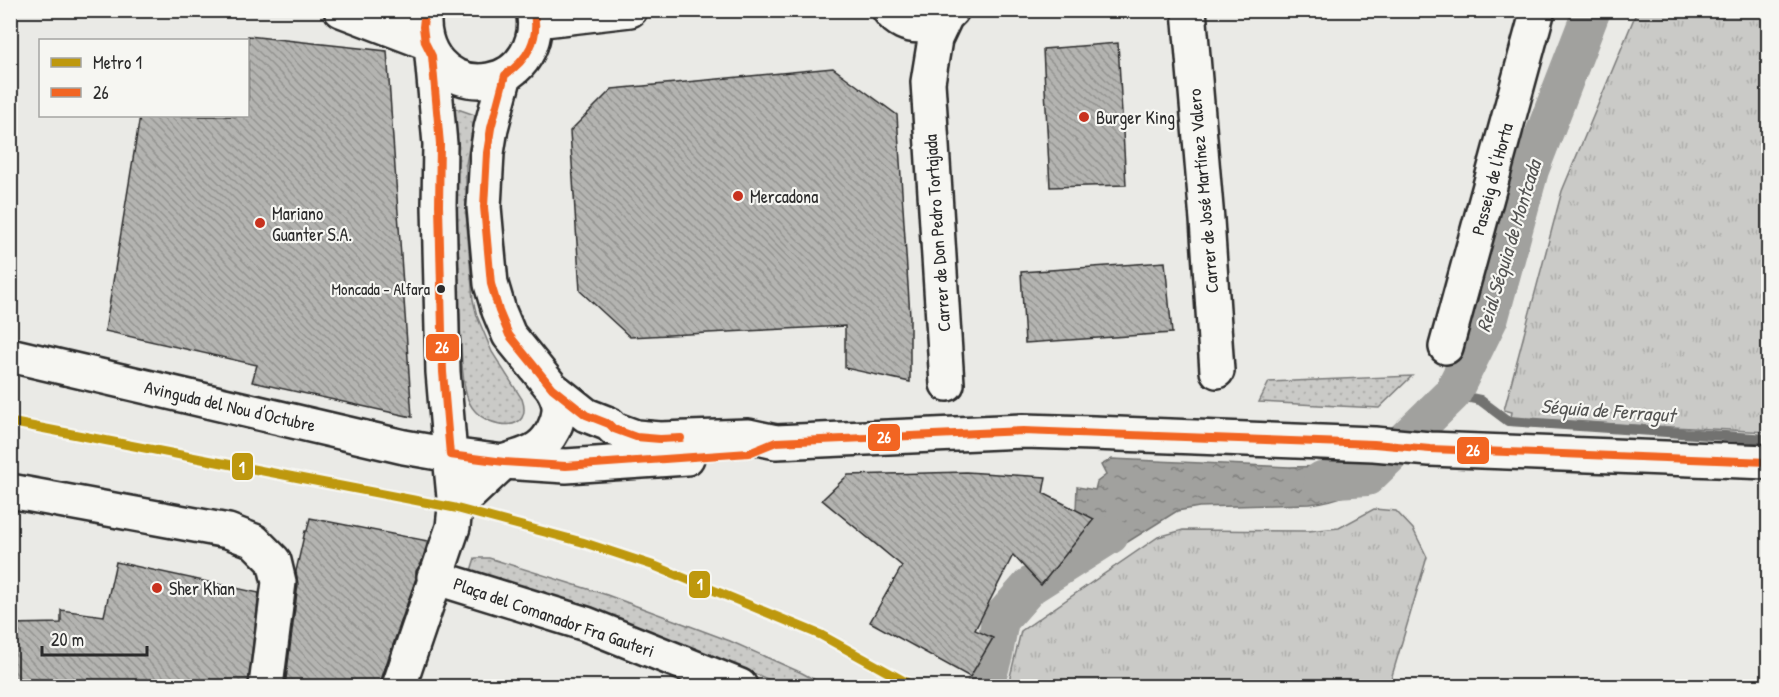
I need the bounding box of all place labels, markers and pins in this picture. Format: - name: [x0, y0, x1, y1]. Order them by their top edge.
- place label: Burger King: [1096, 105, 1175, 130]
- marker: Burger King: [1077, 110, 1091, 124]
- place label: Mercadona: [750, 184, 818, 209]
- marker: Mercadona: [731, 189, 745, 203]
- place label: Mariano Guanter S.A.: [272, 201, 352, 247]
- marker: Mariano Guanter S.A.: [253, 216, 267, 230]
- place label: Moncada - Alfara: [331, 278, 430, 300]
- marker: Moncada - Alfara: [435, 283, 447, 295]
- place label: Sher Khan: [169, 576, 235, 601]
- marker: Sher Khan: [150, 581, 164, 595]

